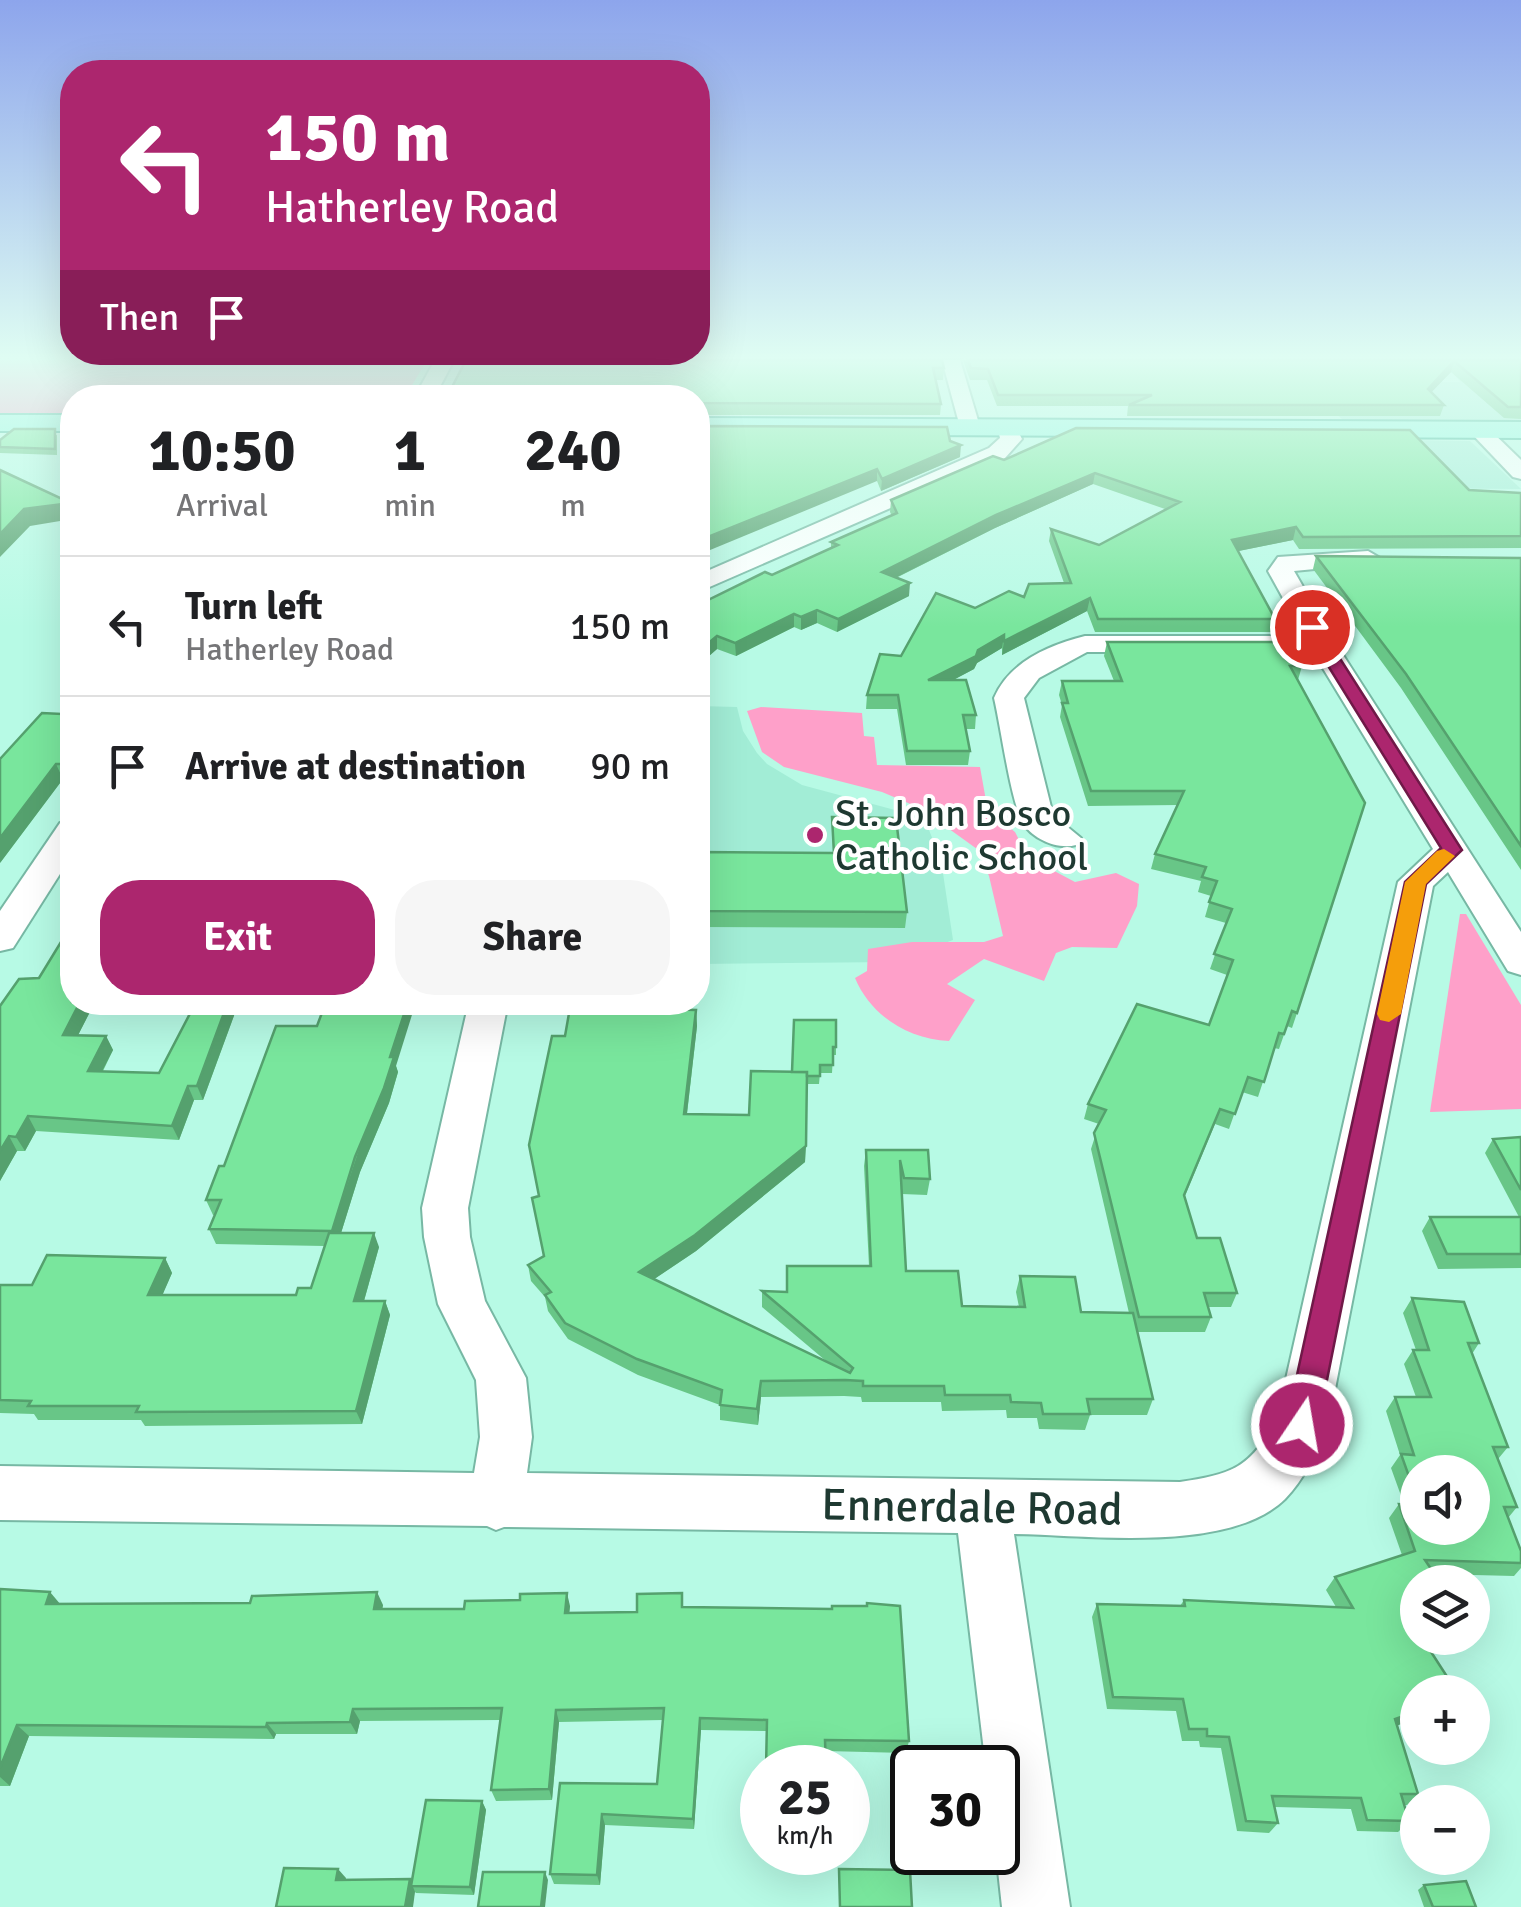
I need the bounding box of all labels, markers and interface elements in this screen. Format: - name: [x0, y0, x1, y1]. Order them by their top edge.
- text: 150 m: [265, 94, 450, 180]
- icon: left: [100, 100, 230, 230]
- text: Hatherley Road: [265, 180, 559, 235]
- icon: arrive: [199, 290, 254, 345]
- text: Then: [100, 294, 179, 341]
- text: 10:50: [148, 414, 296, 488]
- text: 1: [394, 414, 426, 488]
- text: 240: [524, 414, 622, 488]
- text: Arrival: [176, 486, 268, 525]
- text: min: [384, 486, 436, 525]
- text: m: [560, 486, 586, 525]
- text: Turn left: [185, 583, 323, 630]
- pin: [1270, 585, 1355, 670]
- icon: left: [100, 599, 155, 654]
- icon: arrive: [1285, 600, 1340, 655]
- text: 150 m: [570, 603, 670, 650]
- text: Hatherley Road: [185, 630, 394, 669]
- icon: arrive: [100, 739, 155, 794]
- text: Arrive at destination: [185, 743, 526, 790]
- text: 90 m: [590, 743, 670, 790]
- place label: St. John Bosco Catholic School: [835, 790, 1088, 881]
- marker: St. John Bosco Catholic School: [804, 824, 826, 846]
- button: Exit: [100, 880, 375, 995]
- button: Share: [395, 880, 670, 995]
- position arrow: [1250, 1373, 1354, 1477]
- map controls: [1400, 1455, 1490, 1875]
- button: sound: [1400, 1455, 1490, 1545]
- street label: Ennerdale Road: [821, 1477, 1123, 1538]
- button: layers: [1400, 1565, 1490, 1655]
- button: +: [1400, 1675, 1490, 1765]
- speed limit sign: 30: [890, 1745, 1020, 1875]
- text: 25: [778, 1767, 832, 1829]
- button: −: [1400, 1785, 1490, 1875]
- text: km/h: [777, 1820, 833, 1851]

